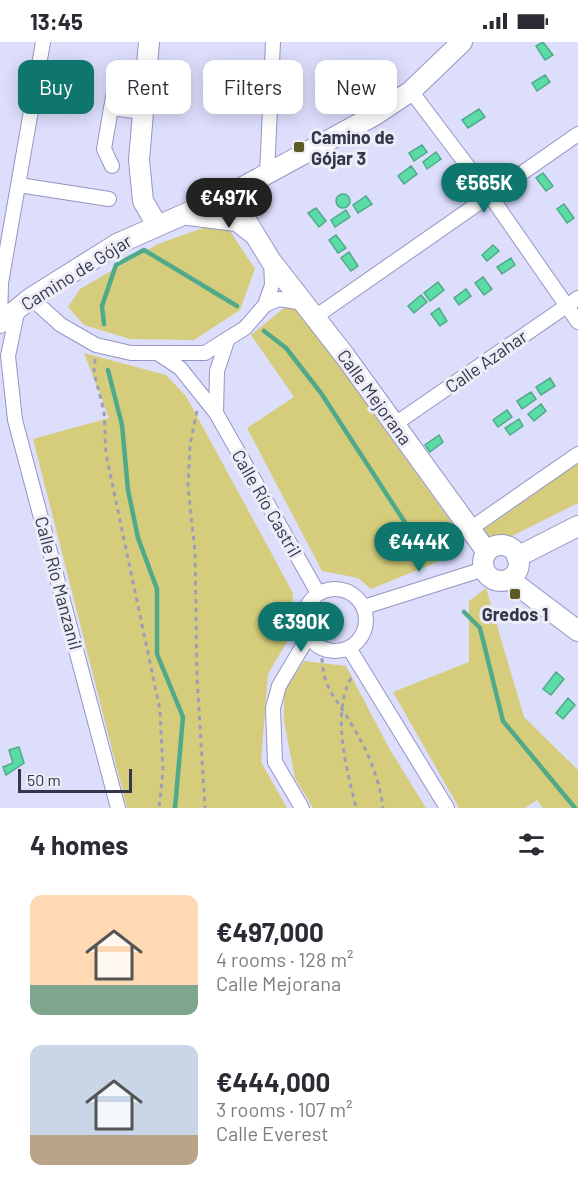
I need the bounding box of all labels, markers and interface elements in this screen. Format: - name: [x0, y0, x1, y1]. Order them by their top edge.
- text: 13:45: [30, 8, 83, 34]
- chip: Buy: [18, 60, 94, 114]
- chip: Rent: [106, 60, 191, 114]
- chip: Filters: [203, 60, 303, 114]
- chip: New: [315, 60, 397, 114]
- place label: Camino de Gójar 3: [311, 126, 395, 169]
- marker: Camino de Gójar 3: [292, 140, 306, 154]
- pin: €565K: [442, 163, 526, 214]
- text: €565K: [455, 170, 513, 194]
- pin: €497K: [187, 178, 271, 229]
- text: €497K: [200, 185, 258, 209]
- street label: Camino de Gójar: [17, 229, 136, 315]
- street label: Calle Azahar: [441, 324, 532, 397]
- street label: Calle Mejorana: [333, 345, 417, 449]
- street label: Calle Río Castril: [227, 445, 307, 561]
- street label: Calle Río Manzanil: [31, 514, 87, 652]
- pin: €444K: [377, 522, 461, 573]
- text: €444K: [388, 529, 450, 553]
- marker: Gredos 1: [508, 587, 522, 601]
- pin: €390K: [259, 602, 343, 653]
- place label: Gredos 1: [482, 603, 548, 625]
- text: €390K: [272, 609, 330, 633]
- scale bar: [18, 766, 132, 794]
- text: 50 m: [27, 770, 61, 789]
- icon: filters: [515, 828, 548, 861]
- text: 4 homes: [30, 829, 128, 860]
- text: €497,000: [216, 916, 324, 947]
- icon: home: [78, 919, 150, 991]
- text: 4 rooms · 128 m²: [216, 947, 354, 971]
- text: Calle Mejorana: [216, 971, 341, 995]
- text: €444,000: [216, 1066, 330, 1097]
- icon: home: [78, 1069, 150, 1141]
- text: 3 rooms · 107 m²: [216, 1097, 352, 1121]
- text: Calle Everest: [216, 1121, 329, 1145]

